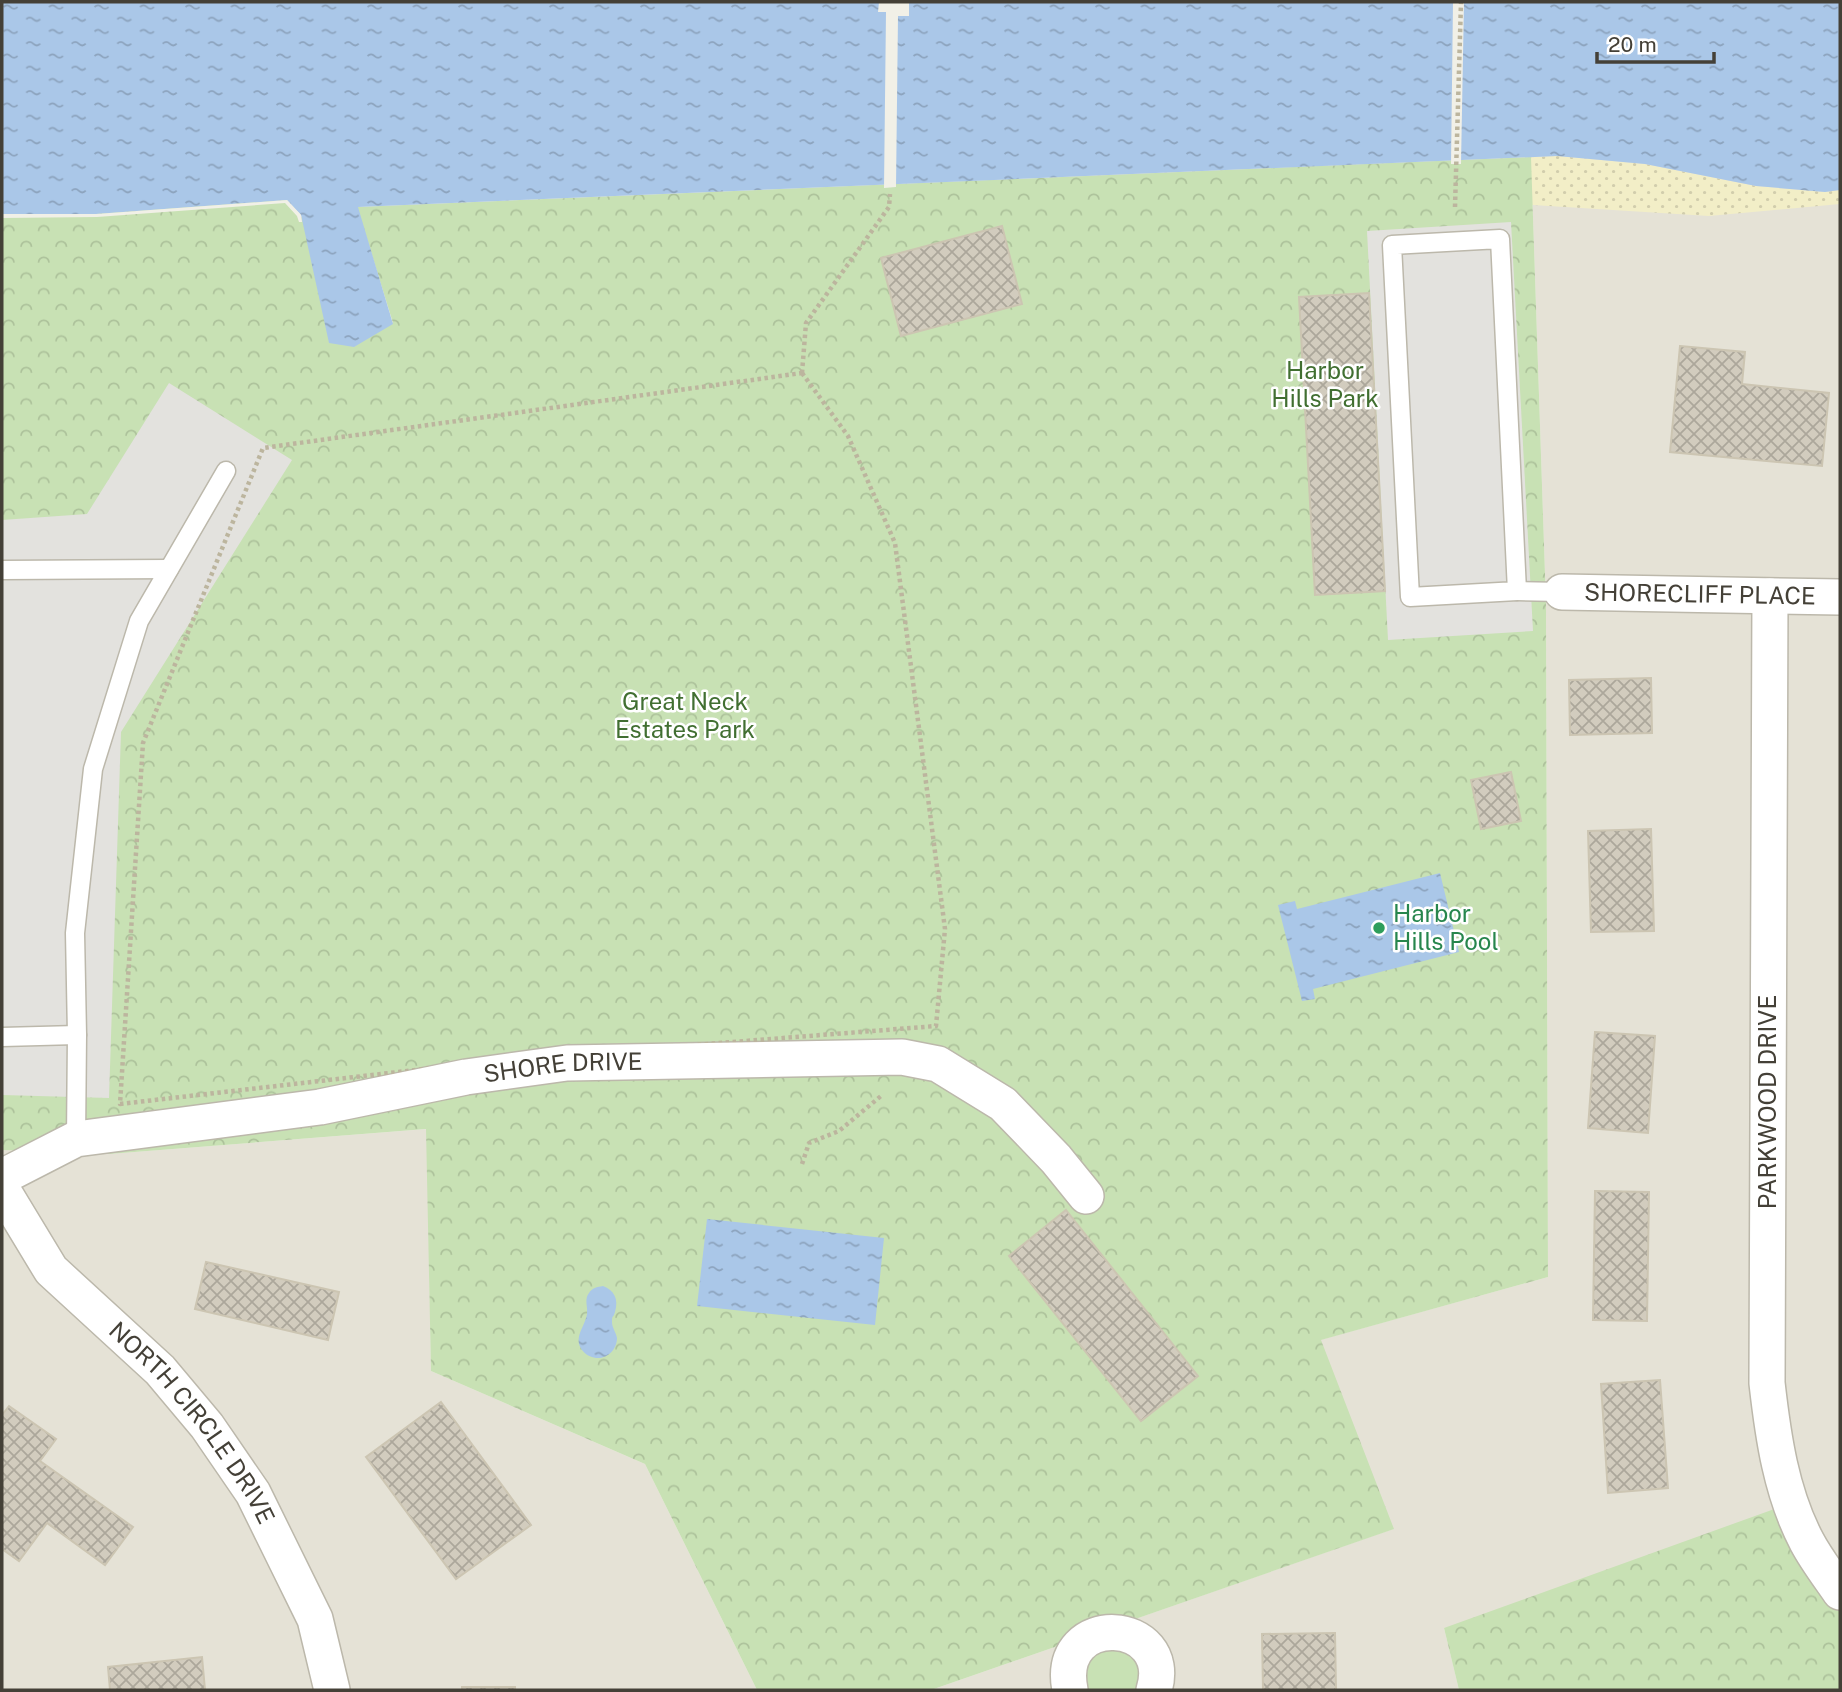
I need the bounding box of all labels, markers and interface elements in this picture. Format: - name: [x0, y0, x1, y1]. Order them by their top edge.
- scale bar: [1597, 21, 1714, 65]
- text: 20 m: [1608, 32, 1657, 57]
- park label: Harbor Hills Park: [1271, 356, 1379, 412]
- street label: SHORECLIFF PLACE: [1584, 577, 1816, 610]
- park label: Great Neck Estates Park: [615, 687, 755, 743]
- place label: Harbor Hills Pool: [1393, 899, 1499, 955]
- marker: Harbor Hills Pool: [1371, 920, 1387, 936]
- street label: PARKWOOD DRIVE: [1753, 995, 1781, 1209]
- street label: SHORE DRIVE: [482, 1047, 643, 1087]
- street label: NORTH CIRCLE DRIVE: [104, 1315, 281, 1528]

